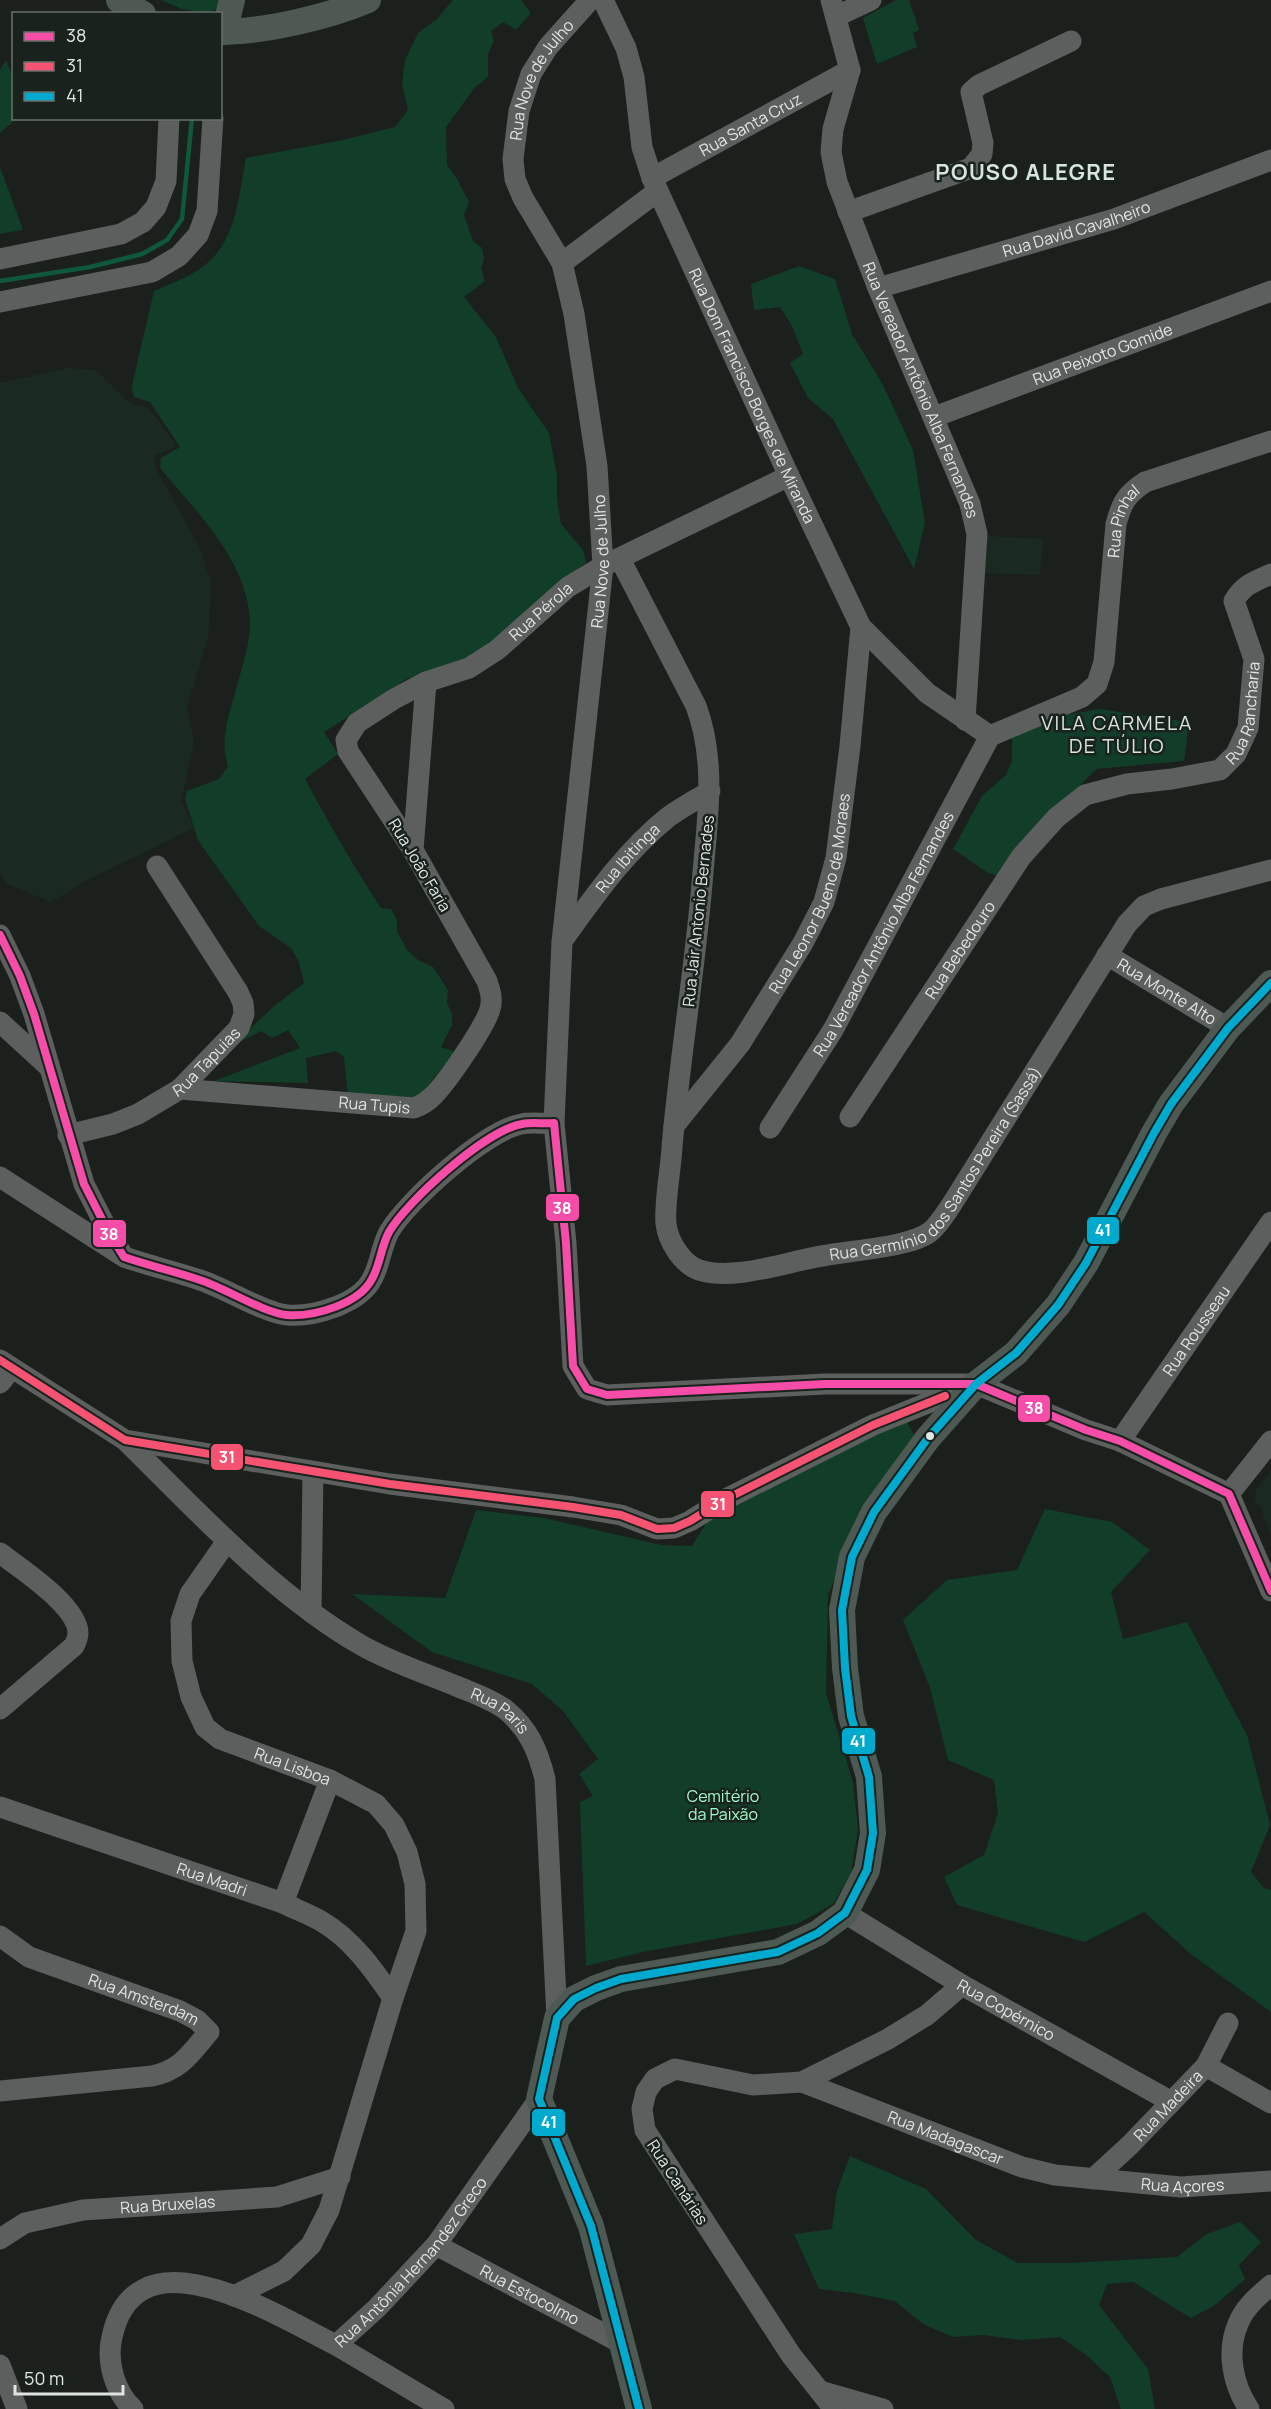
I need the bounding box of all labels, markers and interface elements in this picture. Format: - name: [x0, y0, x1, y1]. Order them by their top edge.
- legend: [12, 12, 222, 120]
- street label: Rua Nove de Julho: [504, 15, 579, 142]
- text: 38: [66, 23, 86, 47]
- text: 31: [66, 53, 83, 77]
- text: 41: [66, 83, 84, 107]
- street label: Rua Santa Cruz: [695, 87, 806, 161]
- district label: POUSO ALEGRE: [935, 157, 1117, 187]
- street label: Rua David Cavalheiro: [1000, 195, 1153, 262]
- street label: Rua Vereador Antônio Alba Fernandes: [858, 259, 984, 520]
- street label: Rua Dom Francisco Borges de Miranda: [684, 264, 821, 527]
- street label: Rua Peixoto Gomide: [1030, 318, 1176, 390]
- street label: Rua Pinhal: [1102, 479, 1144, 559]
- street label: Rua Nove de Julho: [585, 494, 614, 629]
- street label: Rua Pérola: [504, 577, 577, 646]
- street label: Rua Rancharia: [1221, 661, 1265, 769]
- district label: VILA CARMELA DE TÚLIO: [1041, 709, 1193, 759]
- street label: Rua Leonor Bueno de Moraes: [763, 792, 855, 998]
- street label: Rua Vereador Antônio Alba Fernandes: [808, 807, 959, 1061]
- street label: Rua João Faria: [383, 814, 457, 916]
- street label: Rua Jair Antonio Bernades: [677, 814, 719, 1008]
- street label: Rua Ibitinga: [590, 818, 665, 897]
- street label: Rua Bebedouro: [920, 897, 1000, 1003]
- street label: Rua Monte Alto: [1113, 953, 1221, 1030]
- street label: Rua Tapuias: [169, 1022, 245, 1102]
- street label: Rua Germínio dos Santos Pereira (Sassá): [828, 1062, 1046, 1266]
- street label: Rua Tupis: [338, 1091, 411, 1119]
- line badge: 38: [545, 1193, 580, 1222]
- text: 38: [552, 1197, 572, 1219]
- line badge: 41: [1086, 1216, 1120, 1245]
- line badge: 38: [92, 1219, 127, 1248]
- text: 41: [1095, 1219, 1111, 1241]
- text: 38: [99, 1223, 119, 1245]
- street label: Rua Rousseau: [1157, 1281, 1235, 1380]
- line badge: 38: [1017, 1394, 1051, 1423]
- text: 38: [1024, 1397, 1044, 1419]
- unlabelled marker: [924, 1430, 936, 1442]
- line badge: 31: [210, 1443, 244, 1471]
- text: 31: [219, 1446, 235, 1468]
- line badge: 31: [700, 1490, 735, 1518]
- text: 31: [710, 1493, 726, 1515]
- street label: Rua Paris: [468, 1682, 535, 1738]
- line badge: 41: [841, 1727, 876, 1755]
- text: 41: [850, 1730, 866, 1752]
- street label: Rua Lisboa: [251, 1742, 334, 1790]
- park label: Cemitério da Paixão: [687, 1785, 759, 1825]
- street label: Rua Madri: [174, 1857, 250, 1901]
- street label: Rua Amsterdam: [85, 1968, 203, 2030]
- street label: Rua Copérnico: [953, 1974, 1059, 2046]
- street label: Rua Madeira: [1128, 2065, 1207, 2146]
- street label: Rua Madagascar: [884, 2105, 1007, 2170]
- line badge: 41: [531, 2108, 566, 2137]
- text: 41: [541, 2111, 557, 2133]
- street label: Rua Canárias: [642, 2135, 714, 2229]
- street label: Rua Antônia Hernandez Greco: [330, 2172, 492, 2352]
- street label: Rua Açores: [1140, 2172, 1225, 2198]
- street label: Rua Bruxelas: [119, 2190, 216, 2218]
- street label: Rua Estocolmo: [476, 2259, 583, 2330]
- scale bar: [15, 2358, 123, 2396]
- text: 50 m: [24, 2366, 64, 2390]

